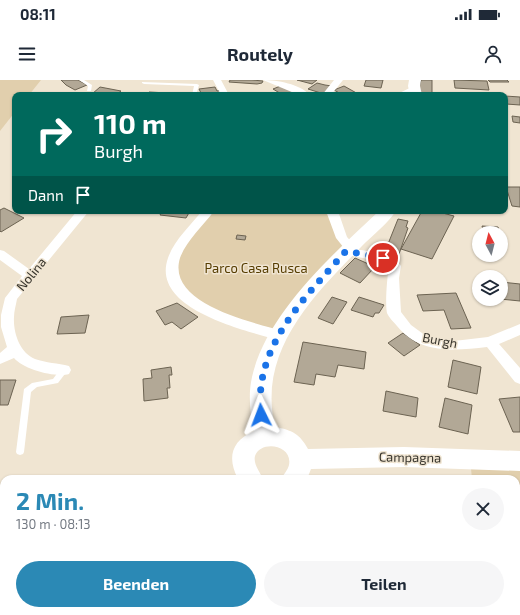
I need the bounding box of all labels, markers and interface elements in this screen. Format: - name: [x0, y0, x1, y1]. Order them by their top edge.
- text: 08:11: [20, 5, 56, 23]
- icon: menu: [16, 43, 38, 65]
- text: Routely: [227, 43, 293, 65]
- icon: person: [482, 43, 504, 65]
- text: 110 m: [94, 106, 167, 140]
- icon: right: [28, 108, 80, 160]
- text: Burgh: [94, 140, 143, 162]
- icon: arrive: [72, 184, 94, 206]
- text: Dann: [28, 186, 64, 204]
- north arrow: [472, 226, 508, 262]
- map controls: [472, 226, 508, 306]
- pin: [366, 241, 400, 275]
- icon: arrive: [372, 247, 394, 269]
- street label: Nolina: [13, 254, 49, 294]
- park label: Parco Casa Rusca: [204, 260, 308, 276]
- button: layers: [472, 270, 508, 306]
- street label: Burgh: [421, 329, 459, 351]
- position arrow: [240, 394, 282, 436]
- street label: Campagna: [379, 448, 441, 466]
- text: 2 Min.: [16, 486, 84, 515]
- button: close: [462, 488, 504, 530]
- text: 130 m · 08:13: [16, 516, 91, 532]
- button: Beenden: [16, 561, 256, 607]
- button: Teilen: [264, 561, 504, 607]

